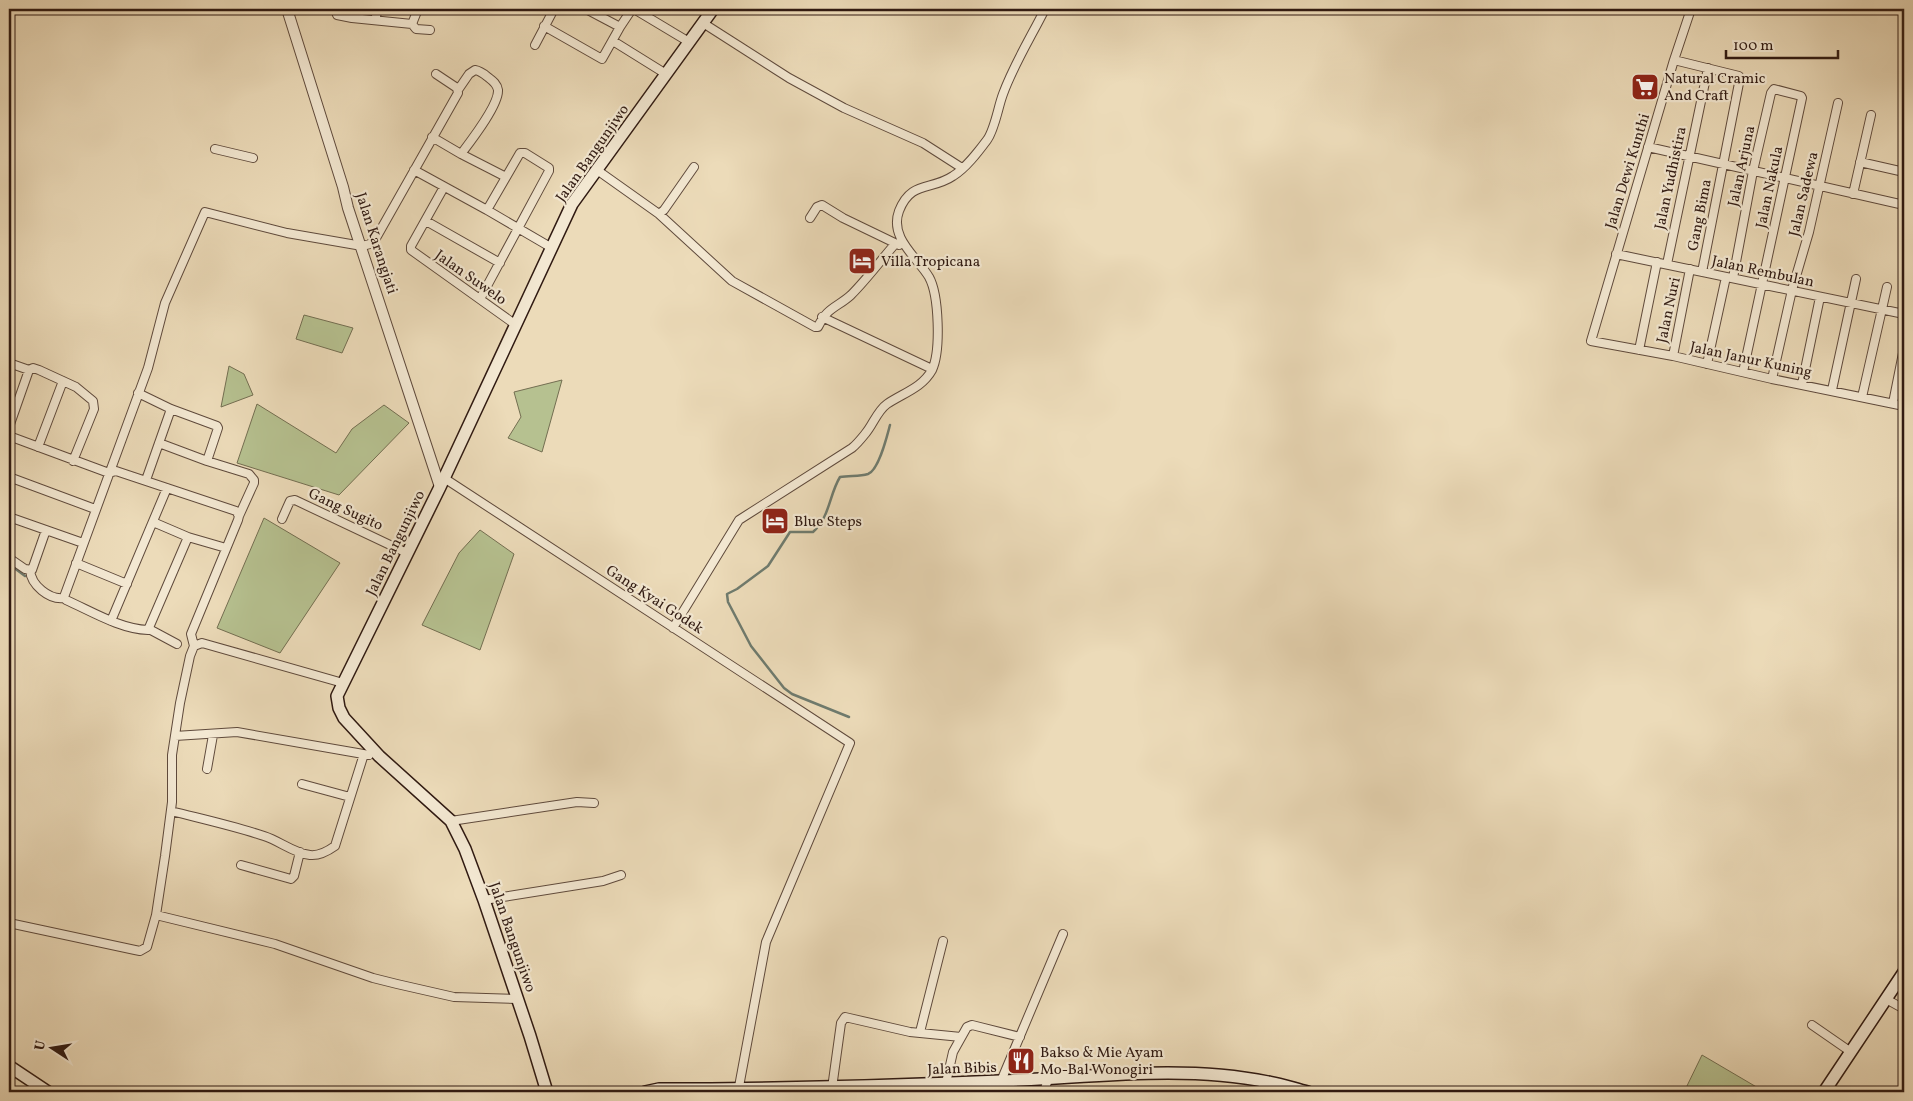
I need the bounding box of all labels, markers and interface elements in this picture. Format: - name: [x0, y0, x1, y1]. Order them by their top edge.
- scale bar: [1726, 28, 1838, 60]
- text: 100 m: [1733, 36, 1773, 57]
- place label: Natural Cramic And Craft: [1664, 69, 1766, 107]
- supermarket icon: Natural Cramic And Craft: [1630, 72, 1660, 102]
- street label: Jalan Bangunjiwo: [552, 101, 635, 207]
- street label: Jalan Dewi Kunthi: [1601, 111, 1656, 232]
- street label: Jalan Arjuna: [1724, 124, 1761, 209]
- street label: Jalan Yudhistira: [1650, 125, 1693, 232]
- street label: Jalan Nakula: [1752, 144, 1789, 230]
- street label: Jalan Sadewa: [1784, 150, 1824, 239]
- street label: Gang Bima: [1683, 178, 1718, 253]
- street label: Jalan Karangjati: [349, 190, 402, 297]
- street label: Jalan Suwelo: [430, 246, 510, 311]
- hotel icon: Villa Tropicana: [847, 246, 877, 276]
- street label: Jalan Rembulan: [1710, 251, 1816, 294]
- place label: Villa Tropicana: [881, 252, 980, 273]
- street label: Jalan Nuri: [1652, 275, 1687, 345]
- street label: Jalan Janur Kuning: [1688, 337, 1814, 384]
- street label: Gang Sugito: [305, 484, 386, 537]
- street label: Jalan Bangunjiwo: [362, 487, 431, 600]
- hotel icon: Blue Steps: [760, 506, 790, 536]
- place label: Blue Steps: [794, 512, 862, 533]
- street label: Gang Kyai Godek: [601, 561, 707, 640]
- street label: Jalan Bangunjiwo: [483, 880, 540, 995]
- north arrow: [28, 1024, 78, 1074]
- text: U: [30, 1039, 51, 1052]
- place label: Bakso & Mie Ayam Mo-Bal Wonogiri: [1040, 1043, 1164, 1081]
- restaurant icon: Bakso & Mie Ayam Mo-Bal Wonogiri: [1006, 1046, 1036, 1076]
- street label: Jalan Bibis: [927, 1058, 997, 1081]

